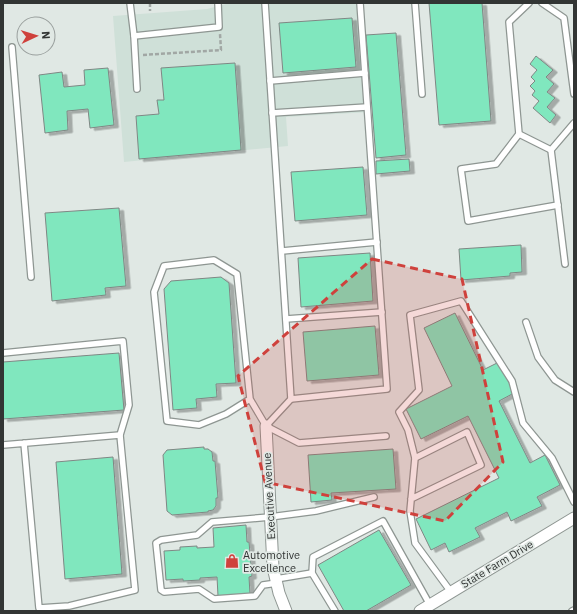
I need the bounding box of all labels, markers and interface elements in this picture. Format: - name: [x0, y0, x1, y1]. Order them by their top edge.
- north arrow: [16, 16, 56, 56]
- text: N: [39, 31, 53, 40]
- street label: Executive Avenue: [260, 452, 278, 540]
- street label: State Farm Drive: [458, 537, 536, 591]
- place label: Automotive Excellence: [243, 548, 300, 575]
- shop icon: Automotive Excellence: [224, 553, 240, 569]

